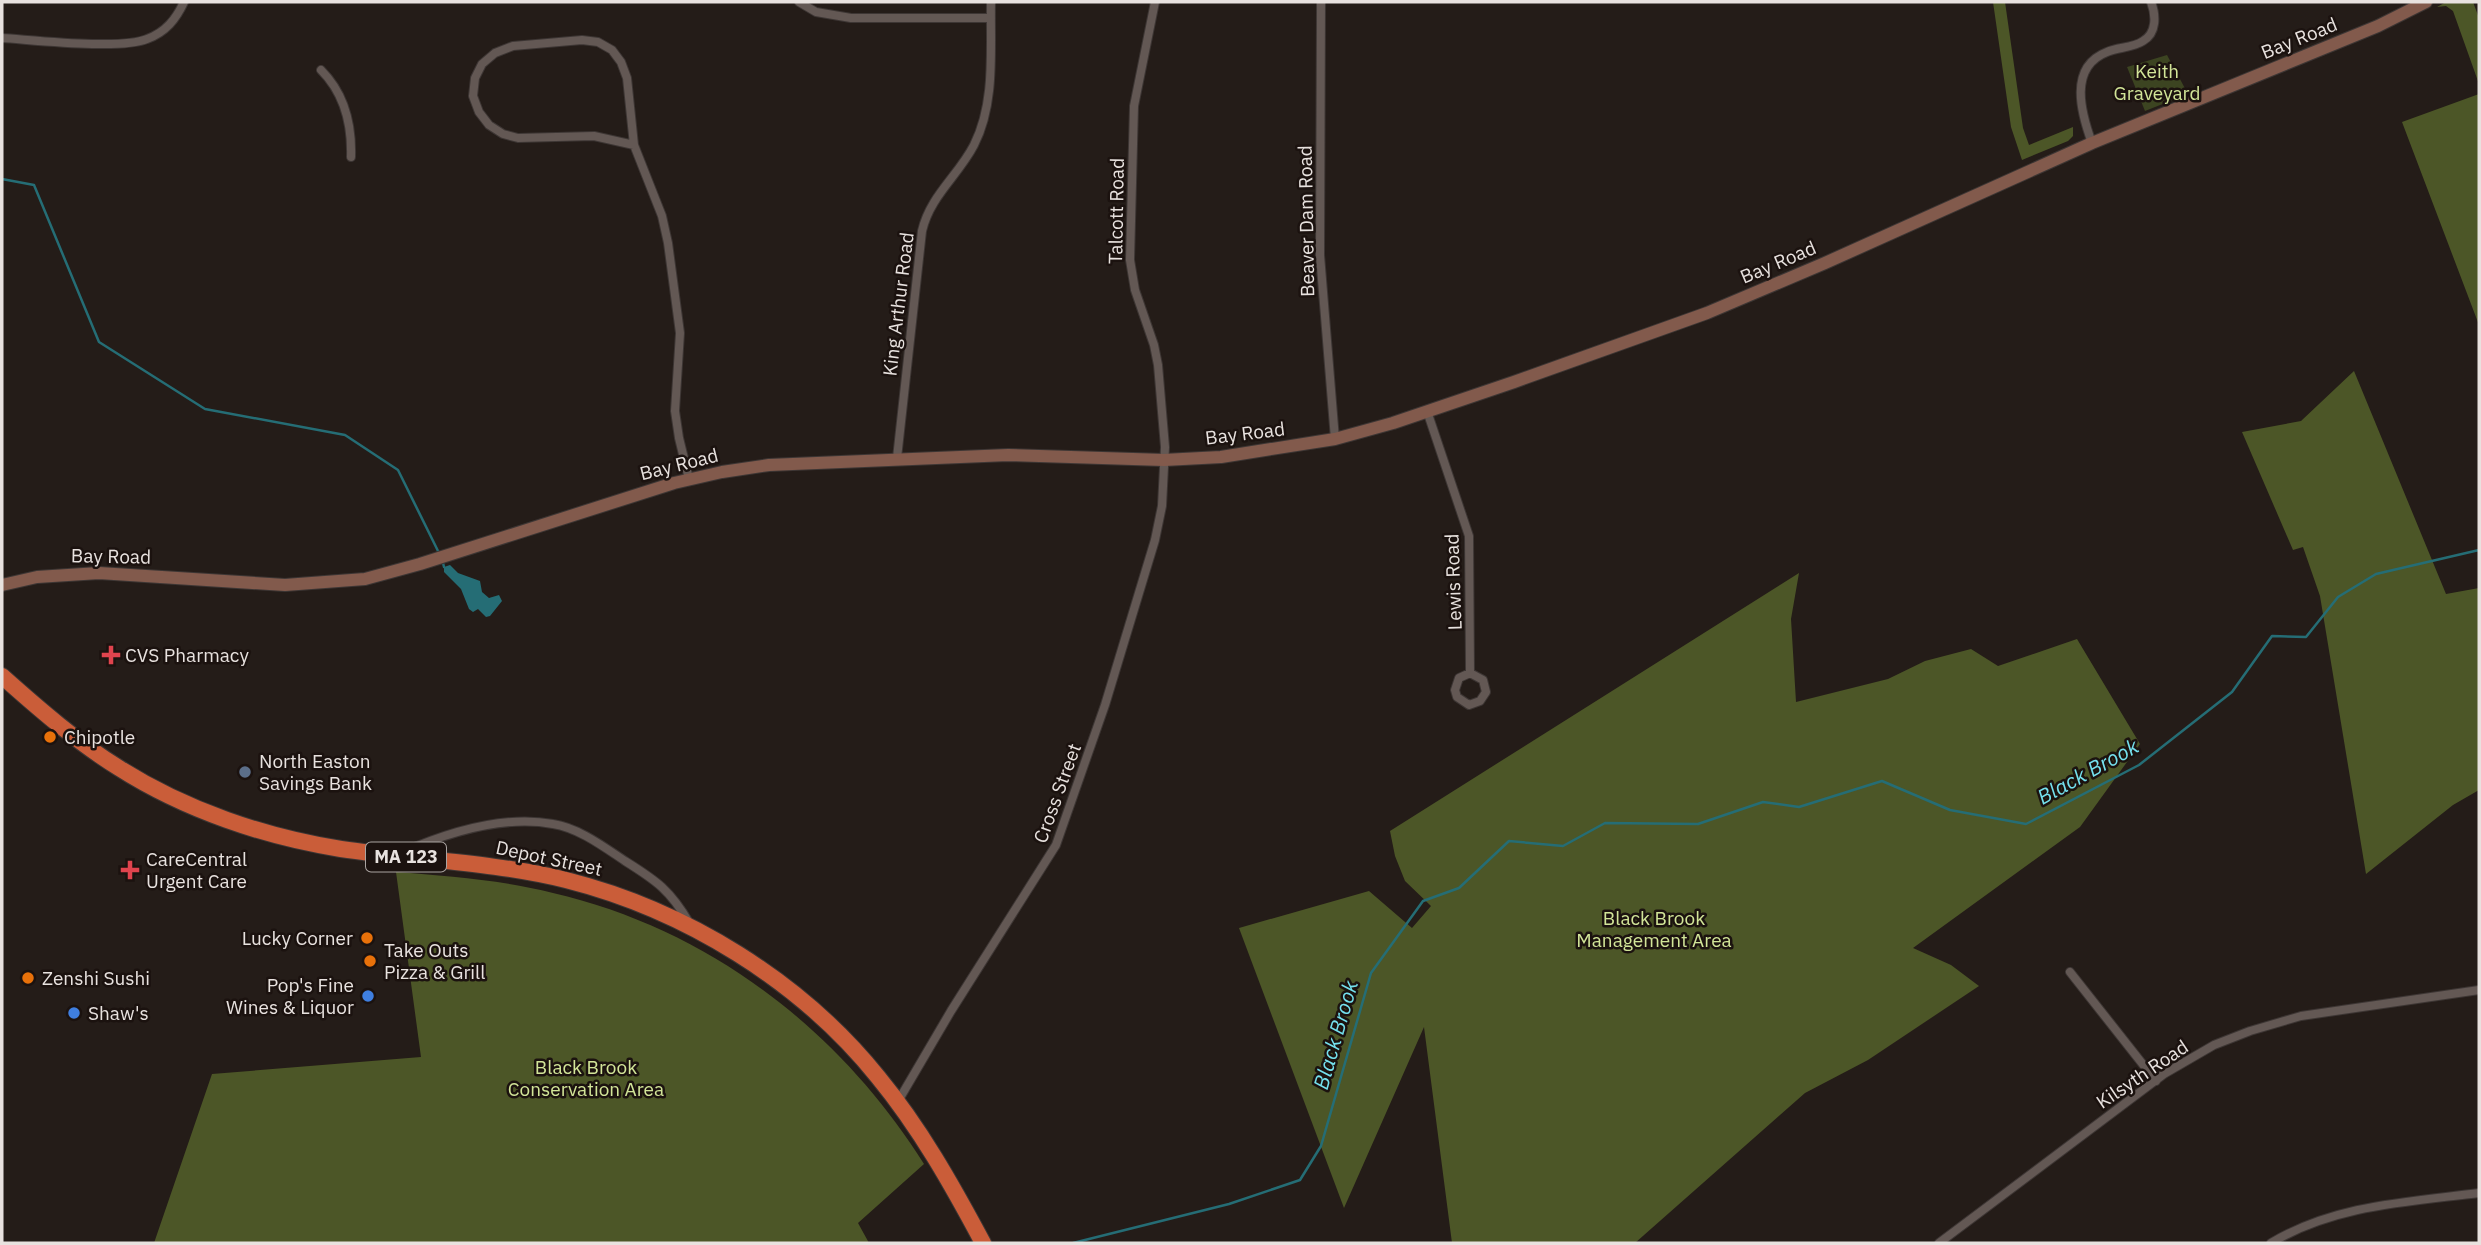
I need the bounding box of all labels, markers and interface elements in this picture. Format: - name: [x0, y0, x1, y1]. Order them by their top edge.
- street label: Bay Road: [2257, 12, 2341, 64]
- park label: Keith Graveyard: [2114, 59, 2200, 105]
- street label: Beaver Dam Road: [1293, 145, 1319, 297]
- street label: Talcott Road: [1103, 158, 1129, 264]
- street label: King Arthur Road: [877, 231, 919, 377]
- street label: Bay Road: [1736, 235, 1820, 289]
- street label: Bay Road: [1204, 416, 1286, 450]
- street label: Bay Road: [637, 443, 721, 485]
- street label: Lewis Road: [1439, 533, 1467, 631]
- street label: Bay Road: [71, 543, 151, 569]
- place label: CVS Pharmacy: [125, 643, 249, 667]
- marker: CVS Pharmacy: [103, 647, 119, 663]
- place label: Chipotle: [64, 725, 135, 749]
- marker: Chipotle: [42, 729, 58, 745]
- water label: Black Brook: [2032, 731, 2144, 810]
- street label: Cross Street: [1028, 740, 1086, 846]
- place label: North Easton Savings Bank: [259, 749, 372, 795]
- marker: North Easton Savings Bank: [237, 764, 253, 780]
- street label: Depot Street: [494, 835, 604, 881]
- road number: MA 123: [366, 842, 446, 872]
- place label: CareCentral Urgent Care: [146, 847, 247, 893]
- marker: CareCentral Urgent Care: [120, 860, 140, 880]
- park label: Black Brook Management Area: [1576, 906, 1732, 952]
- place label: Lucky Corner: [242, 926, 353, 950]
- marker: Lucky Corner: [359, 930, 375, 946]
- place label: Take Outs Pizza & Grill: [384, 938, 485, 984]
- marker: Take Outs Pizza & Grill: [362, 953, 378, 969]
- place label: Zenshi Sushi: [42, 966, 150, 990]
- marker: Zenshi Sushi: [20, 970, 36, 986]
- place label: Pop's Fine Wines & Liquor: [226, 973, 354, 1019]
- water label: Black Brook: [1306, 976, 1364, 1092]
- marker: Pop's Fine Wines & Liquor: [360, 988, 376, 1004]
- place label: Shaw's: [88, 1001, 149, 1025]
- marker: Shaw's: [66, 1005, 82, 1021]
- street label: Kilsyth Road: [2091, 1034, 2193, 1114]
- park label: Black Brook Conservation Area: [508, 1055, 664, 1101]

